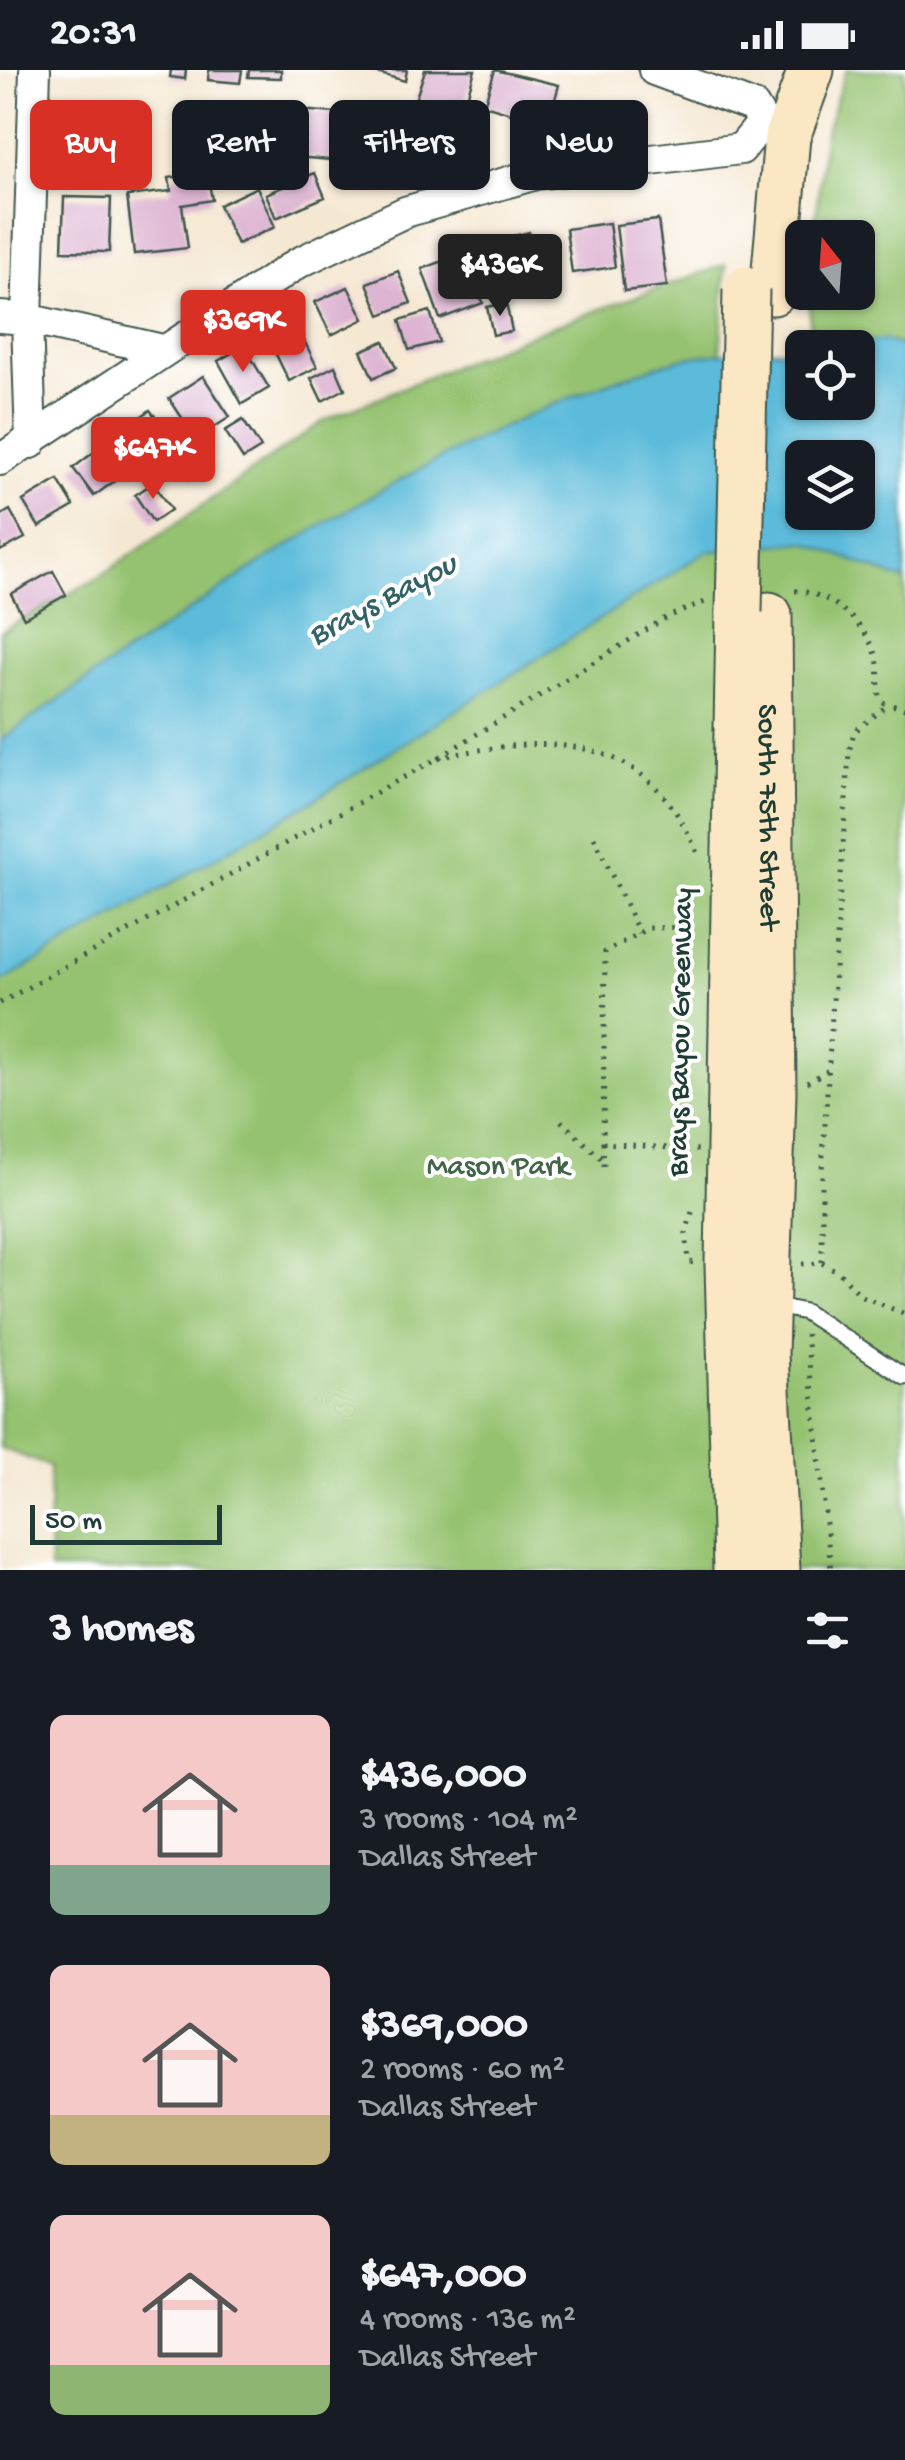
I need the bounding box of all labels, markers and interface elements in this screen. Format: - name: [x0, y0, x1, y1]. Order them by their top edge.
- text: 20:31: [50, 13, 137, 57]
- chip: Buy: [30, 100, 152, 190]
- chip: Rent: [172, 100, 309, 190]
- chip: Filters: [329, 100, 490, 190]
- chip: New: [510, 100, 648, 190]
- north arrow: [785, 220, 875, 310]
- map controls: [785, 220, 875, 530]
- pin: $436K: [430, 234, 570, 319]
- text: $436K: [460, 247, 540, 285]
- pin: $369K: [173, 290, 313, 375]
- text: $369K: [203, 303, 283, 341]
- button: locate: [785, 330, 875, 420]
- pin: $647K: [83, 417, 223, 502]
- text: $647K: [113, 430, 193, 468]
- button: layers: [785, 440, 875, 530]
- water label: Brays Bayou: [303, 545, 466, 656]
- street label: South 75th Street: [748, 704, 785, 933]
- street label: Brays Bayou Greenway: [662, 887, 703, 1178]
- park label: Mason Park: [427, 1151, 572, 1186]
- scale bar: [30, 1500, 222, 1544]
- text: 50 m: [45, 1506, 102, 1539]
- icon: filters: [800, 1603, 855, 1658]
- text: 3 homes: [50, 1606, 193, 1655]
- text: $436,000: [360, 1753, 527, 1802]
- icon: home: [130, 1755, 250, 1875]
- text: 3 rooms · 104 m²: [360, 1802, 578, 1840]
- text: Dallas Street: [360, 1840, 535, 1878]
- text: $369,000: [360, 2003, 528, 2052]
- icon: home: [130, 2005, 250, 2125]
- text: 2 rooms · 60 m²: [360, 2052, 565, 2090]
- text: Dallas Street: [360, 2090, 535, 2128]
- text: $647,000: [360, 2253, 527, 2302]
- icon: home: [130, 2255, 250, 2375]
- text: 4 rooms · 136 m²: [360, 2302, 576, 2340]
- text: Dallas Street: [360, 2340, 535, 2378]

